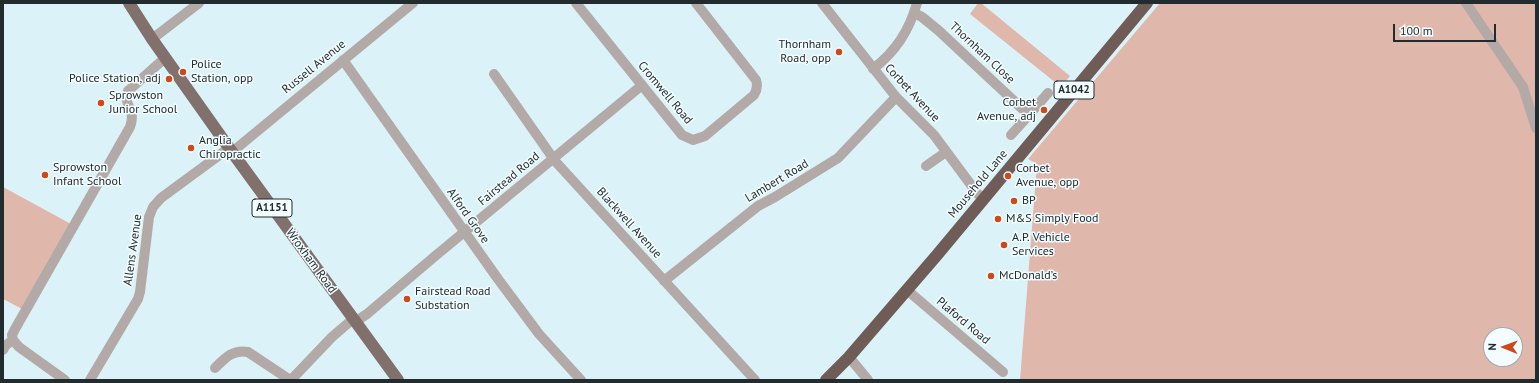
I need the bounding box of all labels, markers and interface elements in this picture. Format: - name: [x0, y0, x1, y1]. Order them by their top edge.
- scale bar: [1395, 16, 1498, 42]
- street label: Thornham Close: [946, 19, 1018, 87]
- text: 100 m: [1400, 23, 1433, 38]
- street label: Russell Avenue: [279, 37, 349, 97]
- place label: Thornham Road, opp: [778, 38, 831, 66]
- marker: Thornham Road, opp: [834, 47, 844, 57]
- place label: Police Station, opp: [191, 58, 253, 86]
- street label: Cromwell Road: [635, 59, 695, 127]
- street label: Corbet Avenue: [881, 61, 943, 125]
- marker: Police Station, opp: [178, 67, 188, 77]
- place label: Police Station, adj: [69, 72, 161, 86]
- marker: Police Station, adj: [164, 74, 174, 84]
- road number: A1042: [1054, 81, 1094, 99]
- place label: Sprowston Junior School: [109, 89, 177, 117]
- place label: Corbet Avenue, adj: [977, 96, 1036, 124]
- marker: Sprowston Junior School: [96, 98, 106, 108]
- marker: Corbet Avenue, adj: [1039, 105, 1049, 115]
- place label: Anglia Chiropractic: [199, 134, 261, 162]
- marker: Anglia Chiropractic: [186, 143, 196, 153]
- street label: Mousehold Lane: [945, 147, 1011, 221]
- street label: Fairstead Road: [475, 149, 543, 209]
- street label: Lambert Road: [743, 156, 811, 206]
- place label: Sprowston Infant School: [53, 161, 121, 189]
- place label: Corbet Avenue, opp: [1016, 162, 1079, 190]
- marker: Sprowston Infant School: [40, 170, 50, 180]
- marker: Corbet Avenue, opp: [1003, 171, 1013, 181]
- street label: Blackwell Avenue: [594, 185, 664, 261]
- street label: Alford Grove: [444, 186, 492, 246]
- place label: BP: [1022, 194, 1036, 208]
- marker: BP: [1009, 196, 1019, 206]
- road number: A1151: [252, 199, 292, 217]
- place label: M&S Simply Food: [1006, 212, 1098, 226]
- street label: Allens Avenue: [121, 213, 145, 287]
- marker: M&S Simply Food: [993, 214, 1003, 224]
- street label: Wroxham Road: [283, 226, 339, 296]
- place label: A.P. Vehicle Services: [1012, 231, 1070, 259]
- marker: A.P. Vehicle Services: [999, 240, 1009, 250]
- place label: McDonald’s: [999, 269, 1057, 283]
- marker: McDonald’s: [986, 271, 996, 281]
- place label: Fairstead Road Substation: [415, 285, 491, 313]
- marker: Fairstead Road Substation: [402, 294, 412, 304]
- street label: Plaford Road: [933, 294, 993, 348]
- north arrow: [1483, 327, 1523, 367]
- text: N: [1485, 343, 1499, 351]

